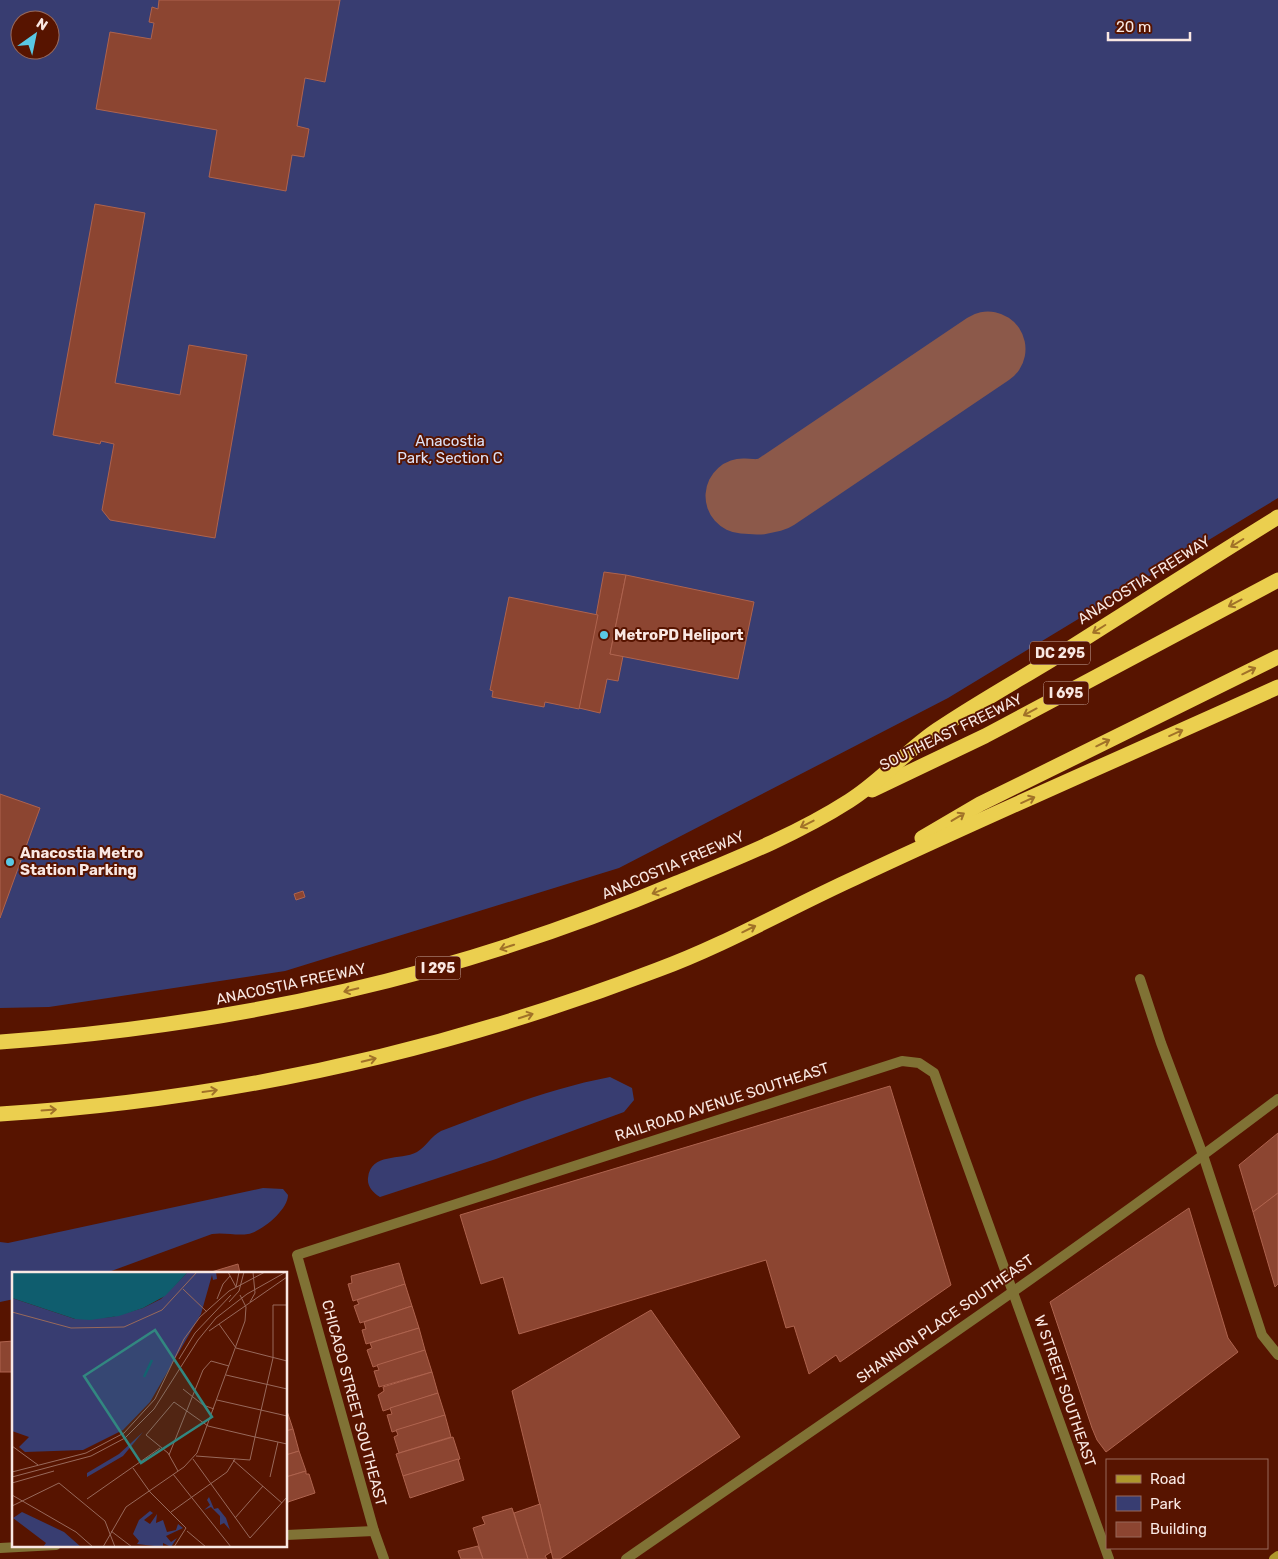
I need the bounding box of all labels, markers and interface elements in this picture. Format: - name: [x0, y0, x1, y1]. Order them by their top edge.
- north arrow: [10, 10, 60, 60]
- scale bar: [1108, 10, 1190, 42]
- text: N: [33, 15, 51, 34]
- text: 20 m: [1116, 18, 1151, 36]
- park label: Anacostia Park, Section C: [397, 432, 503, 467]
- street label: ANACOSTIA FREEWAY: [1074, 532, 1214, 628]
- one-way arrow: [1230, 538, 1244, 548]
- one-way arrow: [1228, 599, 1243, 608]
- one-way arrow: [1093, 624, 1107, 634]
- place label: MetroPD Heliport: [614, 626, 743, 644]
- marker: MetroPD Heliport: [598, 629, 610, 641]
- road number: DC 295: [1030, 641, 1090, 664]
- one-way arrow: [1241, 666, 1256, 675]
- road number: I 695: [1044, 681, 1088, 704]
- street label: SOUTHEAST FREEWAY: [877, 689, 1026, 774]
- one-way arrow: [1023, 708, 1038, 717]
- one-way arrow: [1168, 728, 1183, 738]
- one-way arrow: [1095, 738, 1110, 747]
- one-way arrow: [1020, 794, 1035, 804]
- one-way arrow: [951, 811, 965, 821]
- one-way arrow: [800, 819, 815, 829]
- street label: ANACOSTIA FREEWAY: [599, 827, 747, 903]
- place label: Anacostia Metro Station Parking: [20, 844, 143, 879]
- marker: Anacostia Metro Station Parking: [4, 856, 16, 868]
- one-way arrow: [652, 886, 667, 896]
- one-way arrow: [741, 923, 756, 933]
- one-way arrow: [499, 942, 515, 952]
- road number: I 295: [416, 956, 460, 980]
- street label: ANACOSTIA FREEWAY: [214, 959, 368, 1009]
- one-way arrow: [343, 986, 359, 995]
- one-way arrow: [518, 1011, 534, 1021]
- one-way arrow: [361, 1055, 377, 1064]
- street label: RAILROAD AVENUE SOUTHEAST: [613, 1059, 832, 1145]
- one-way arrow: [202, 1086, 218, 1096]
- one-way arrow: [40, 1106, 56, 1115]
- street label: SHANNON PLACE SOUTHEAST: [853, 1251, 1037, 1387]
- inset map: [12, 1272, 288, 1546]
- street label: CHICAGO STREET SOUTHEAST: [318, 1298, 390, 1508]
- street label: W STREET SOUTHEAST: [1031, 1313, 1100, 1470]
- legend: [1106, 1459, 1268, 1549]
- text: Road: [1150, 1470, 1186, 1488]
- text: Park: [1150, 1495, 1181, 1513]
- text: Building: [1150, 1520, 1207, 1538]

